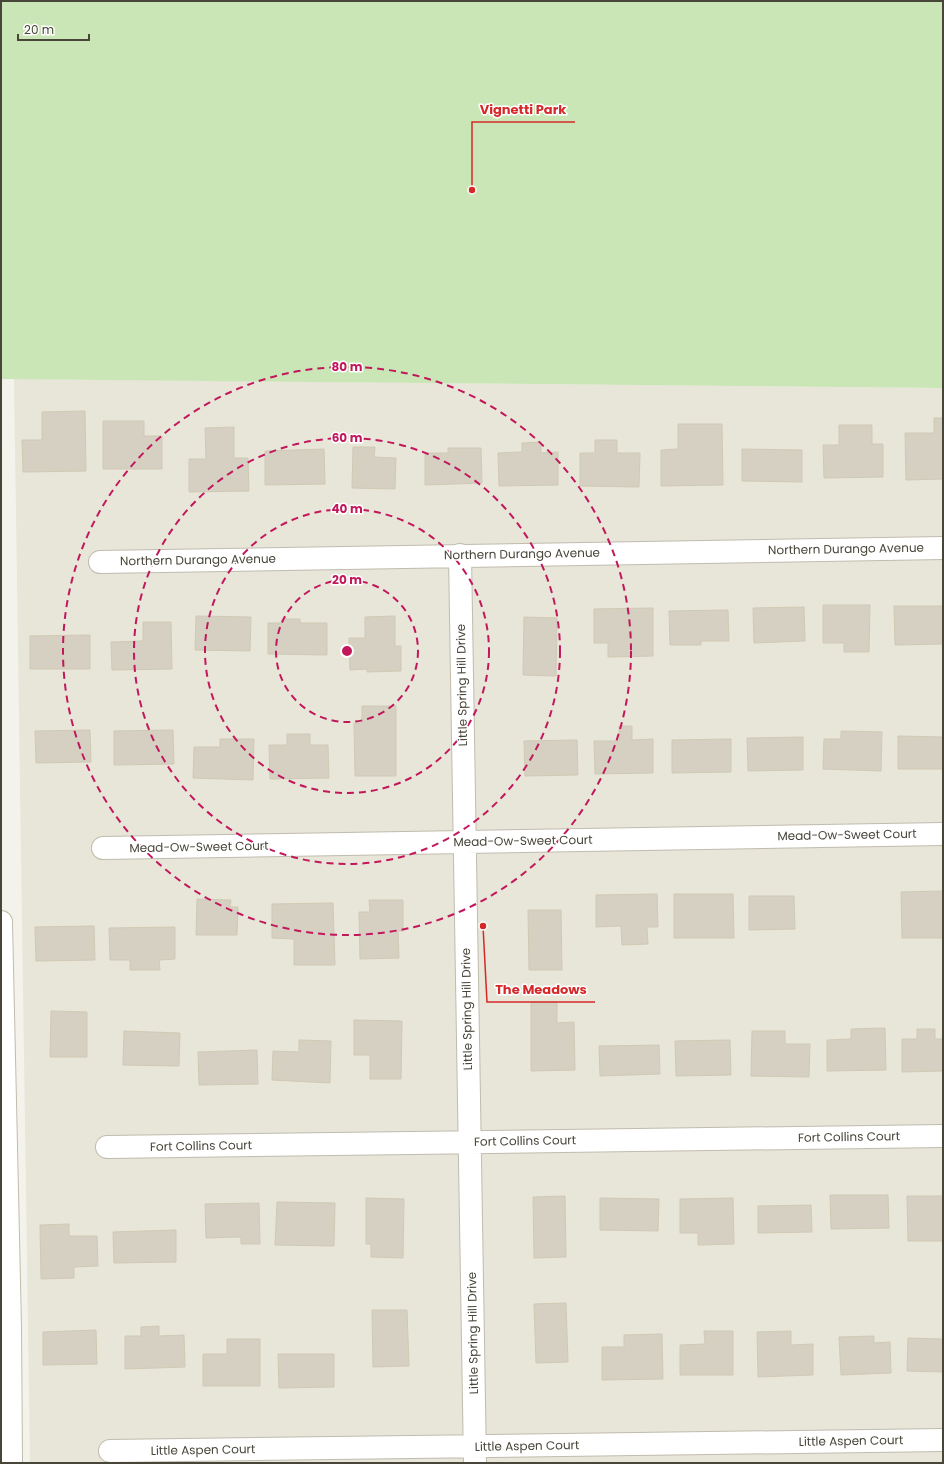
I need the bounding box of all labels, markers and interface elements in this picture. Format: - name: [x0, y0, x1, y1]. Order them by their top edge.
- scale bar: [18, 16, 89, 42]
- text: 20 m: [24, 21, 54, 38]
- callout: Vignetti Park: [472, 97, 575, 122]
- text: Vignetti Park: [480, 100, 566, 119]
- text: 80 m: [332, 358, 363, 375]
- text: 60 m: [332, 429, 363, 446]
- text: 40 m: [331, 500, 363, 517]
- street label: Northern Durango Avenue: [768, 539, 924, 558]
- street label: Northern Durango Avenue: [444, 544, 600, 563]
- street label: Northern Durango Avenue: [120, 550, 276, 569]
- text: 20 m: [332, 571, 362, 588]
- street label: Little Spring Hill Drive: [452, 624, 471, 746]
- centre of rings: [340, 644, 354, 658]
- street label: Mead-Ow-Sweet Court: [777, 825, 917, 844]
- street label: Mead-Ow-Sweet Court: [453, 831, 593, 850]
- street label: Mead-Ow-Sweet Court: [129, 837, 269, 856]
- street label: Little Spring Hill Drive: [457, 948, 476, 1070]
- callout: The Meadows: [487, 977, 595, 1002]
- text: The Meadows: [495, 980, 587, 999]
- street label: Fort Collins Court: [798, 1127, 900, 1146]
- street label: Fort Collins Court: [474, 1131, 576, 1150]
- street label: Fort Collins Court: [150, 1136, 252, 1155]
- street label: Little Spring Hill Drive: [463, 1272, 482, 1394]
- street label: Little Aspen Court: [798, 1431, 903, 1450]
- street label: Little Aspen Court: [474, 1436, 579, 1455]
- street label: Little Aspen Court: [150, 1440, 255, 1459]

